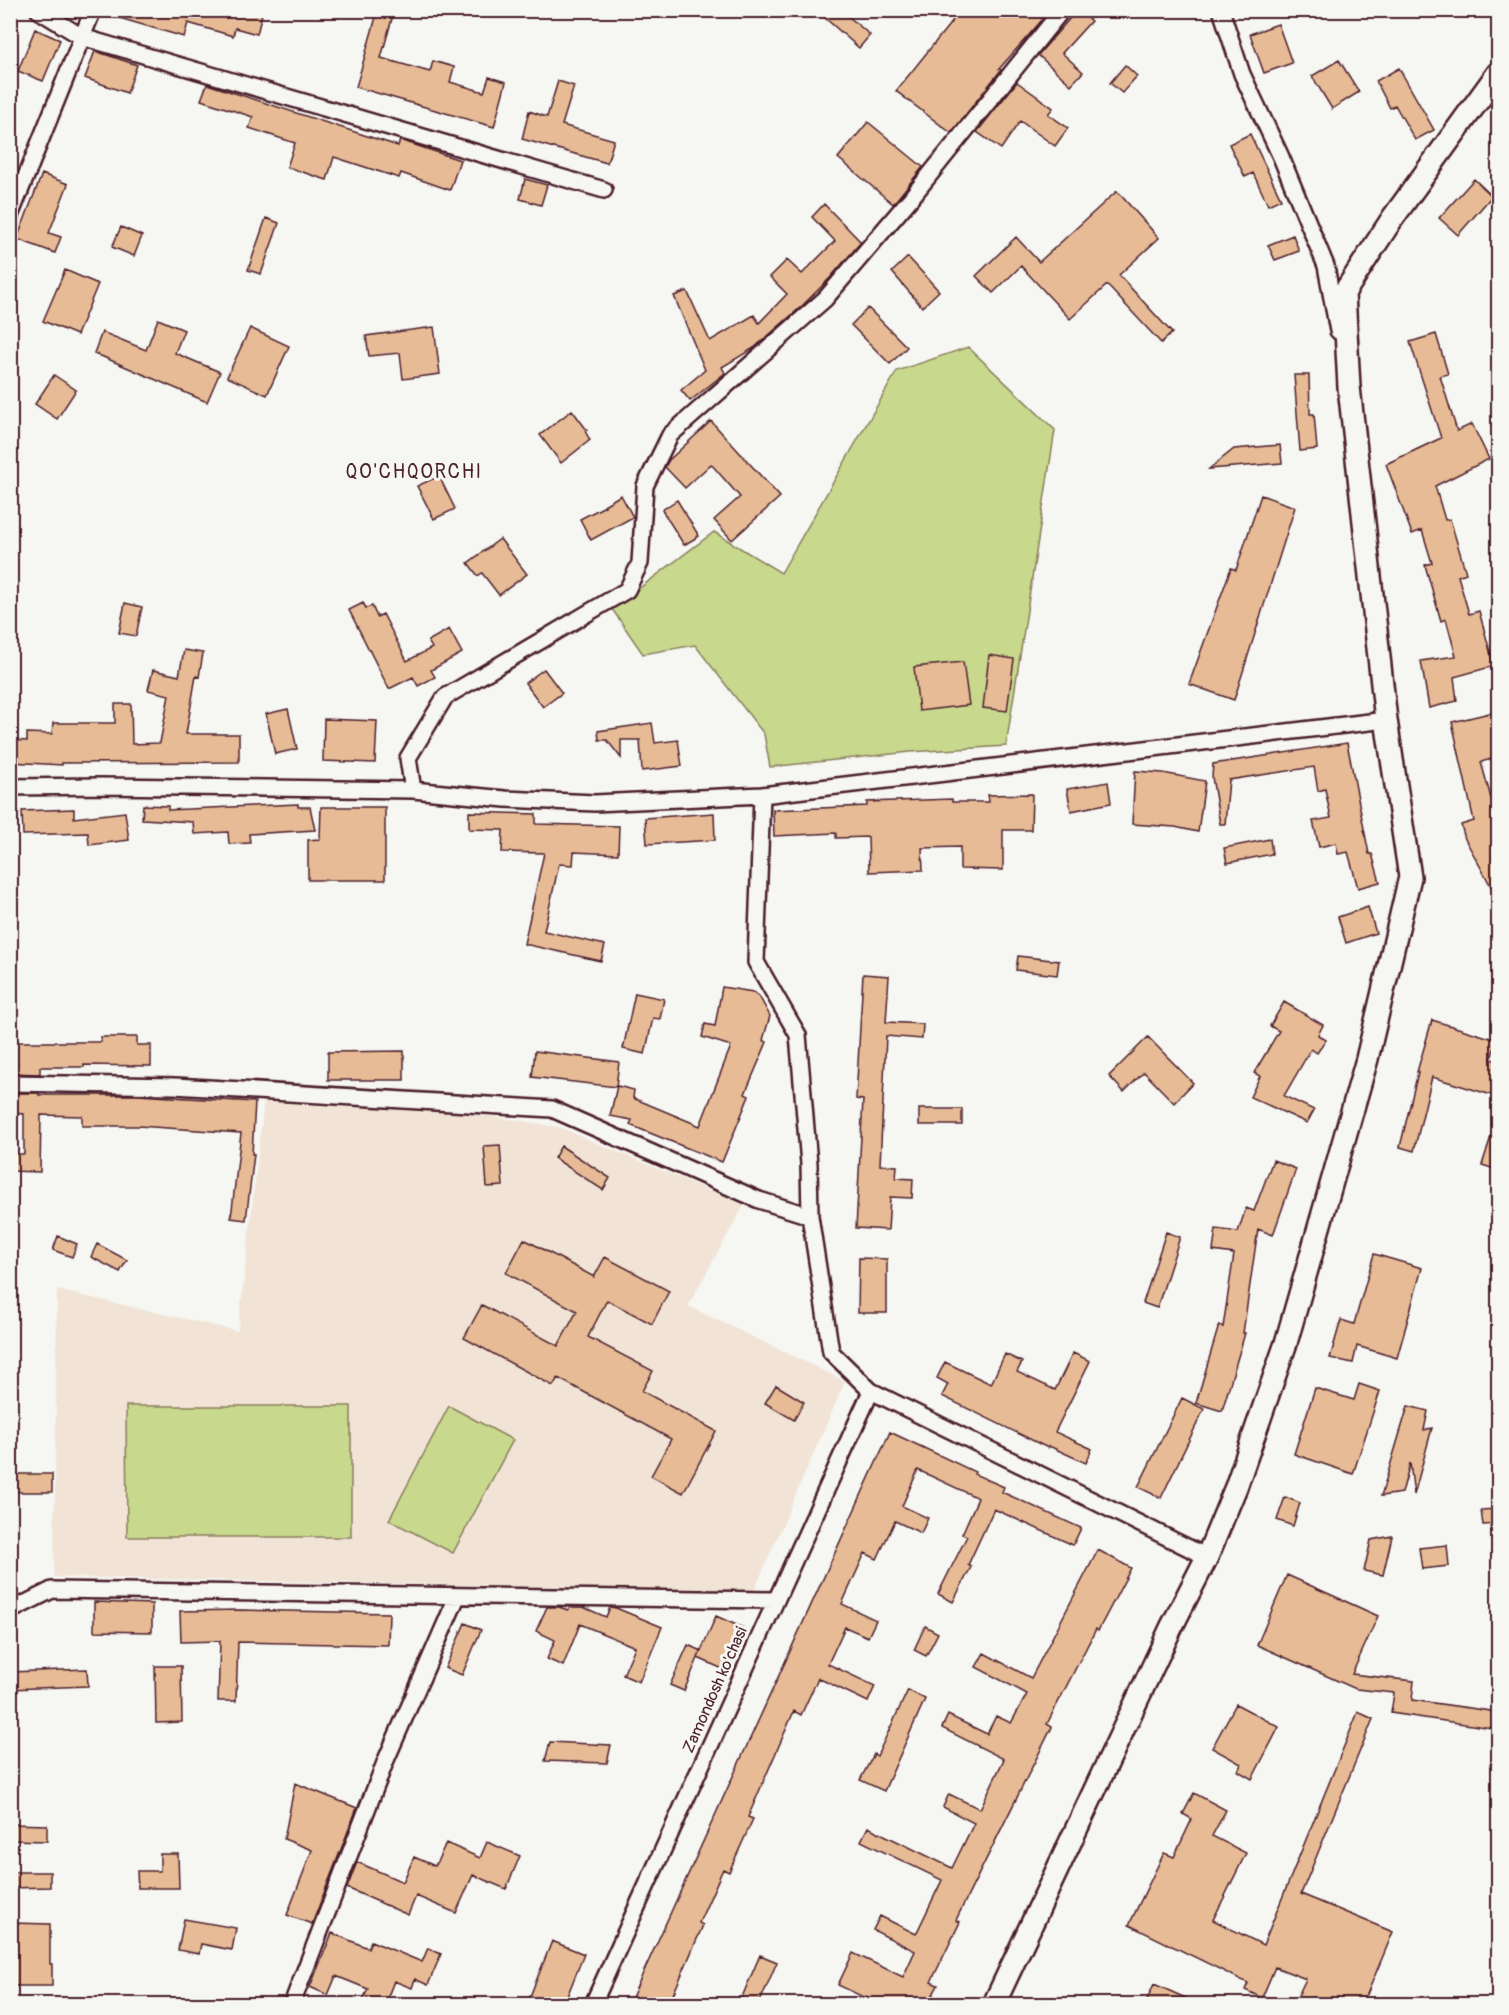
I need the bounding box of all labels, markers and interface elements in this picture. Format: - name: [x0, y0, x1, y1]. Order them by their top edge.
- district label: QO'CHQORCHI: [345, 459, 483, 484]
- street label: Zamondosh ko'chasi: [678, 1624, 752, 1756]

